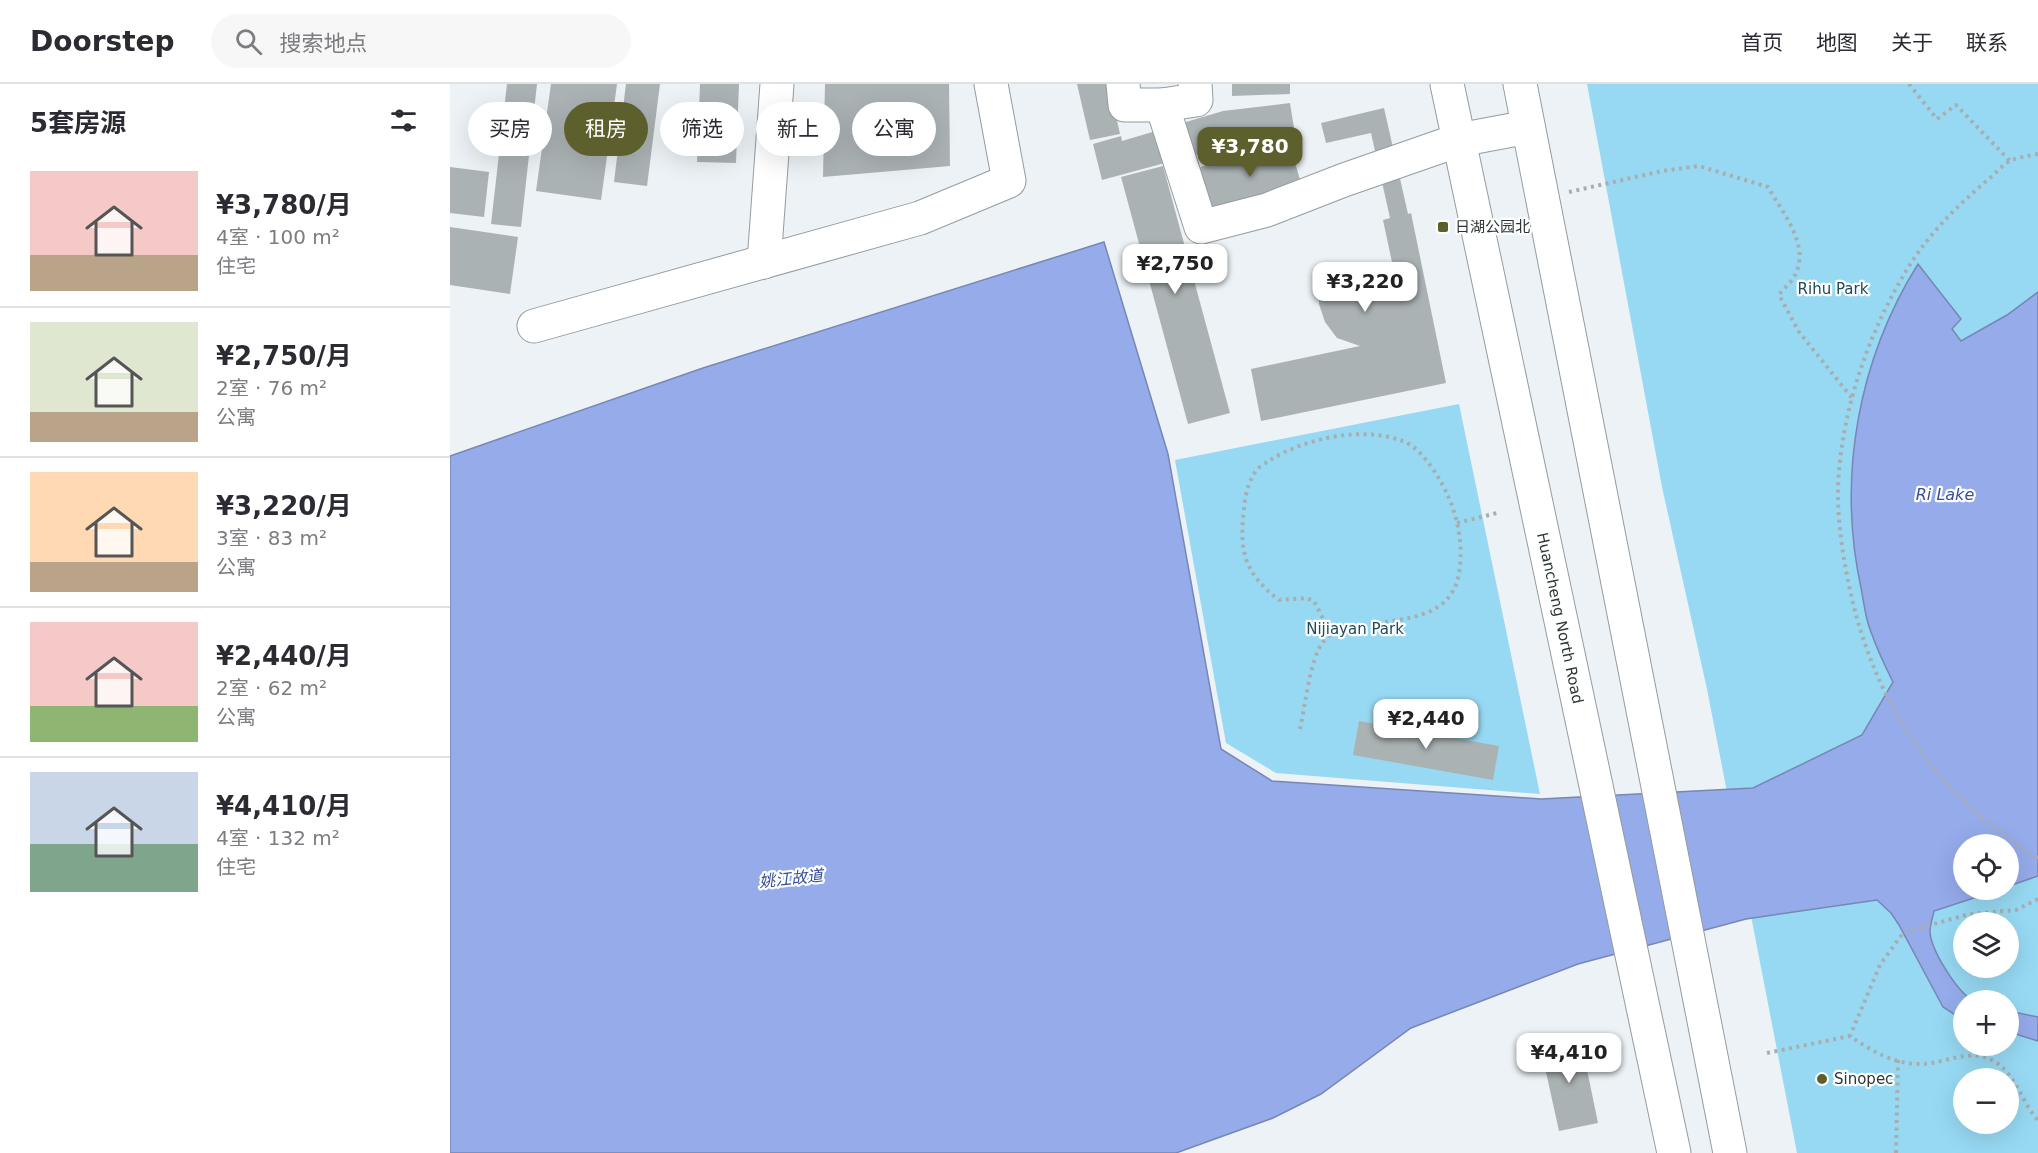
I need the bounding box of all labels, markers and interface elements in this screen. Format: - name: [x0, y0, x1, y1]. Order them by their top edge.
- search box: [211, 14, 631, 68]
- text: Doorstep: [30, 25, 175, 58]
- icon: search: [232, 25, 265, 58]
- text: 搜索地点: [280, 31, 368, 56]
- text: 首页: [1741, 31, 1783, 55]
- text: 地图: [1816, 31, 1858, 55]
- text: 关于: [1891, 31, 1933, 55]
- text: 联系: [1966, 31, 2008, 55]
- chip: 买房: [468, 102, 552, 156]
- chip: 租房: [564, 102, 648, 156]
- chip: 筛选: [660, 102, 744, 156]
- chip: 新上: [756, 102, 840, 156]
- chip: 公寓: [852, 102, 936, 156]
- icon: filters: [387, 104, 420, 137]
- text: 5套房源: [30, 108, 126, 138]
- pin: ¥3,780: [1201, 127, 1299, 178]
- text: ¥3,780: [1211, 134, 1289, 158]
- text: ¥3,780/月: [216, 190, 352, 220]
- icon: home: [78, 195, 150, 267]
- place label: 日湖公园北: [1455, 218, 1530, 236]
- marker: 日湖公园北: [1436, 220, 1450, 234]
- text: 4室 · 100 m²: [216, 225, 340, 249]
- pin: ¥2,750: [1126, 244, 1224, 295]
- text: ¥2,750: [1136, 251, 1214, 275]
- text: 住宅: [216, 254, 256, 278]
- pin: ¥3,220: [1316, 262, 1414, 313]
- text: ¥3,220: [1326, 269, 1404, 293]
- park label: Rihu Park: [1798, 280, 1869, 298]
- text: ¥2,750/月: [216, 341, 352, 371]
- icon: home: [78, 346, 150, 418]
- text: 2室 · 76 m²: [216, 376, 327, 400]
- text: 公寓: [216, 405, 256, 429]
- water label: Ri Lake: [1916, 485, 1974, 504]
- text: ¥3,220/月: [216, 491, 352, 521]
- icon: home: [78, 496, 150, 568]
- text: 3室 · 83 m²: [216, 526, 327, 550]
- street label: Huancheng North Road: [1533, 531, 1587, 705]
- text: 公寓: [216, 555, 256, 579]
- park label: Nijiayan Park: [1306, 620, 1404, 638]
- text: ¥2,440/月: [216, 641, 352, 671]
- icon: home: [78, 646, 150, 718]
- text: 2室 · 62 m²: [216, 676, 327, 700]
- pin: ¥2,440: [1377, 699, 1475, 750]
- text: 公寓: [216, 705, 256, 729]
- text: ¥2,440: [1387, 706, 1465, 730]
- text: ¥4,410/月: [216, 791, 352, 821]
- icon: home: [78, 796, 150, 868]
- text: 4室 · 132 m²: [216, 826, 340, 850]
- map controls: [1953, 834, 2019, 1134]
- button: locate: [1953, 834, 2019, 900]
- text: 住宅: [216, 855, 256, 879]
- water label: 姚江故道: [758, 865, 826, 891]
- button: layers: [1953, 912, 2019, 978]
- button: +: [1953, 990, 2019, 1056]
- pin: ¥4,410: [1520, 1033, 1618, 1084]
- text: ¥4,410: [1530, 1040, 1608, 1064]
- button: −: [1953, 1068, 2019, 1134]
- place label: Sinopec: [1834, 1070, 1893, 1088]
- marker: Sinopec: [1815, 1072, 1829, 1086]

